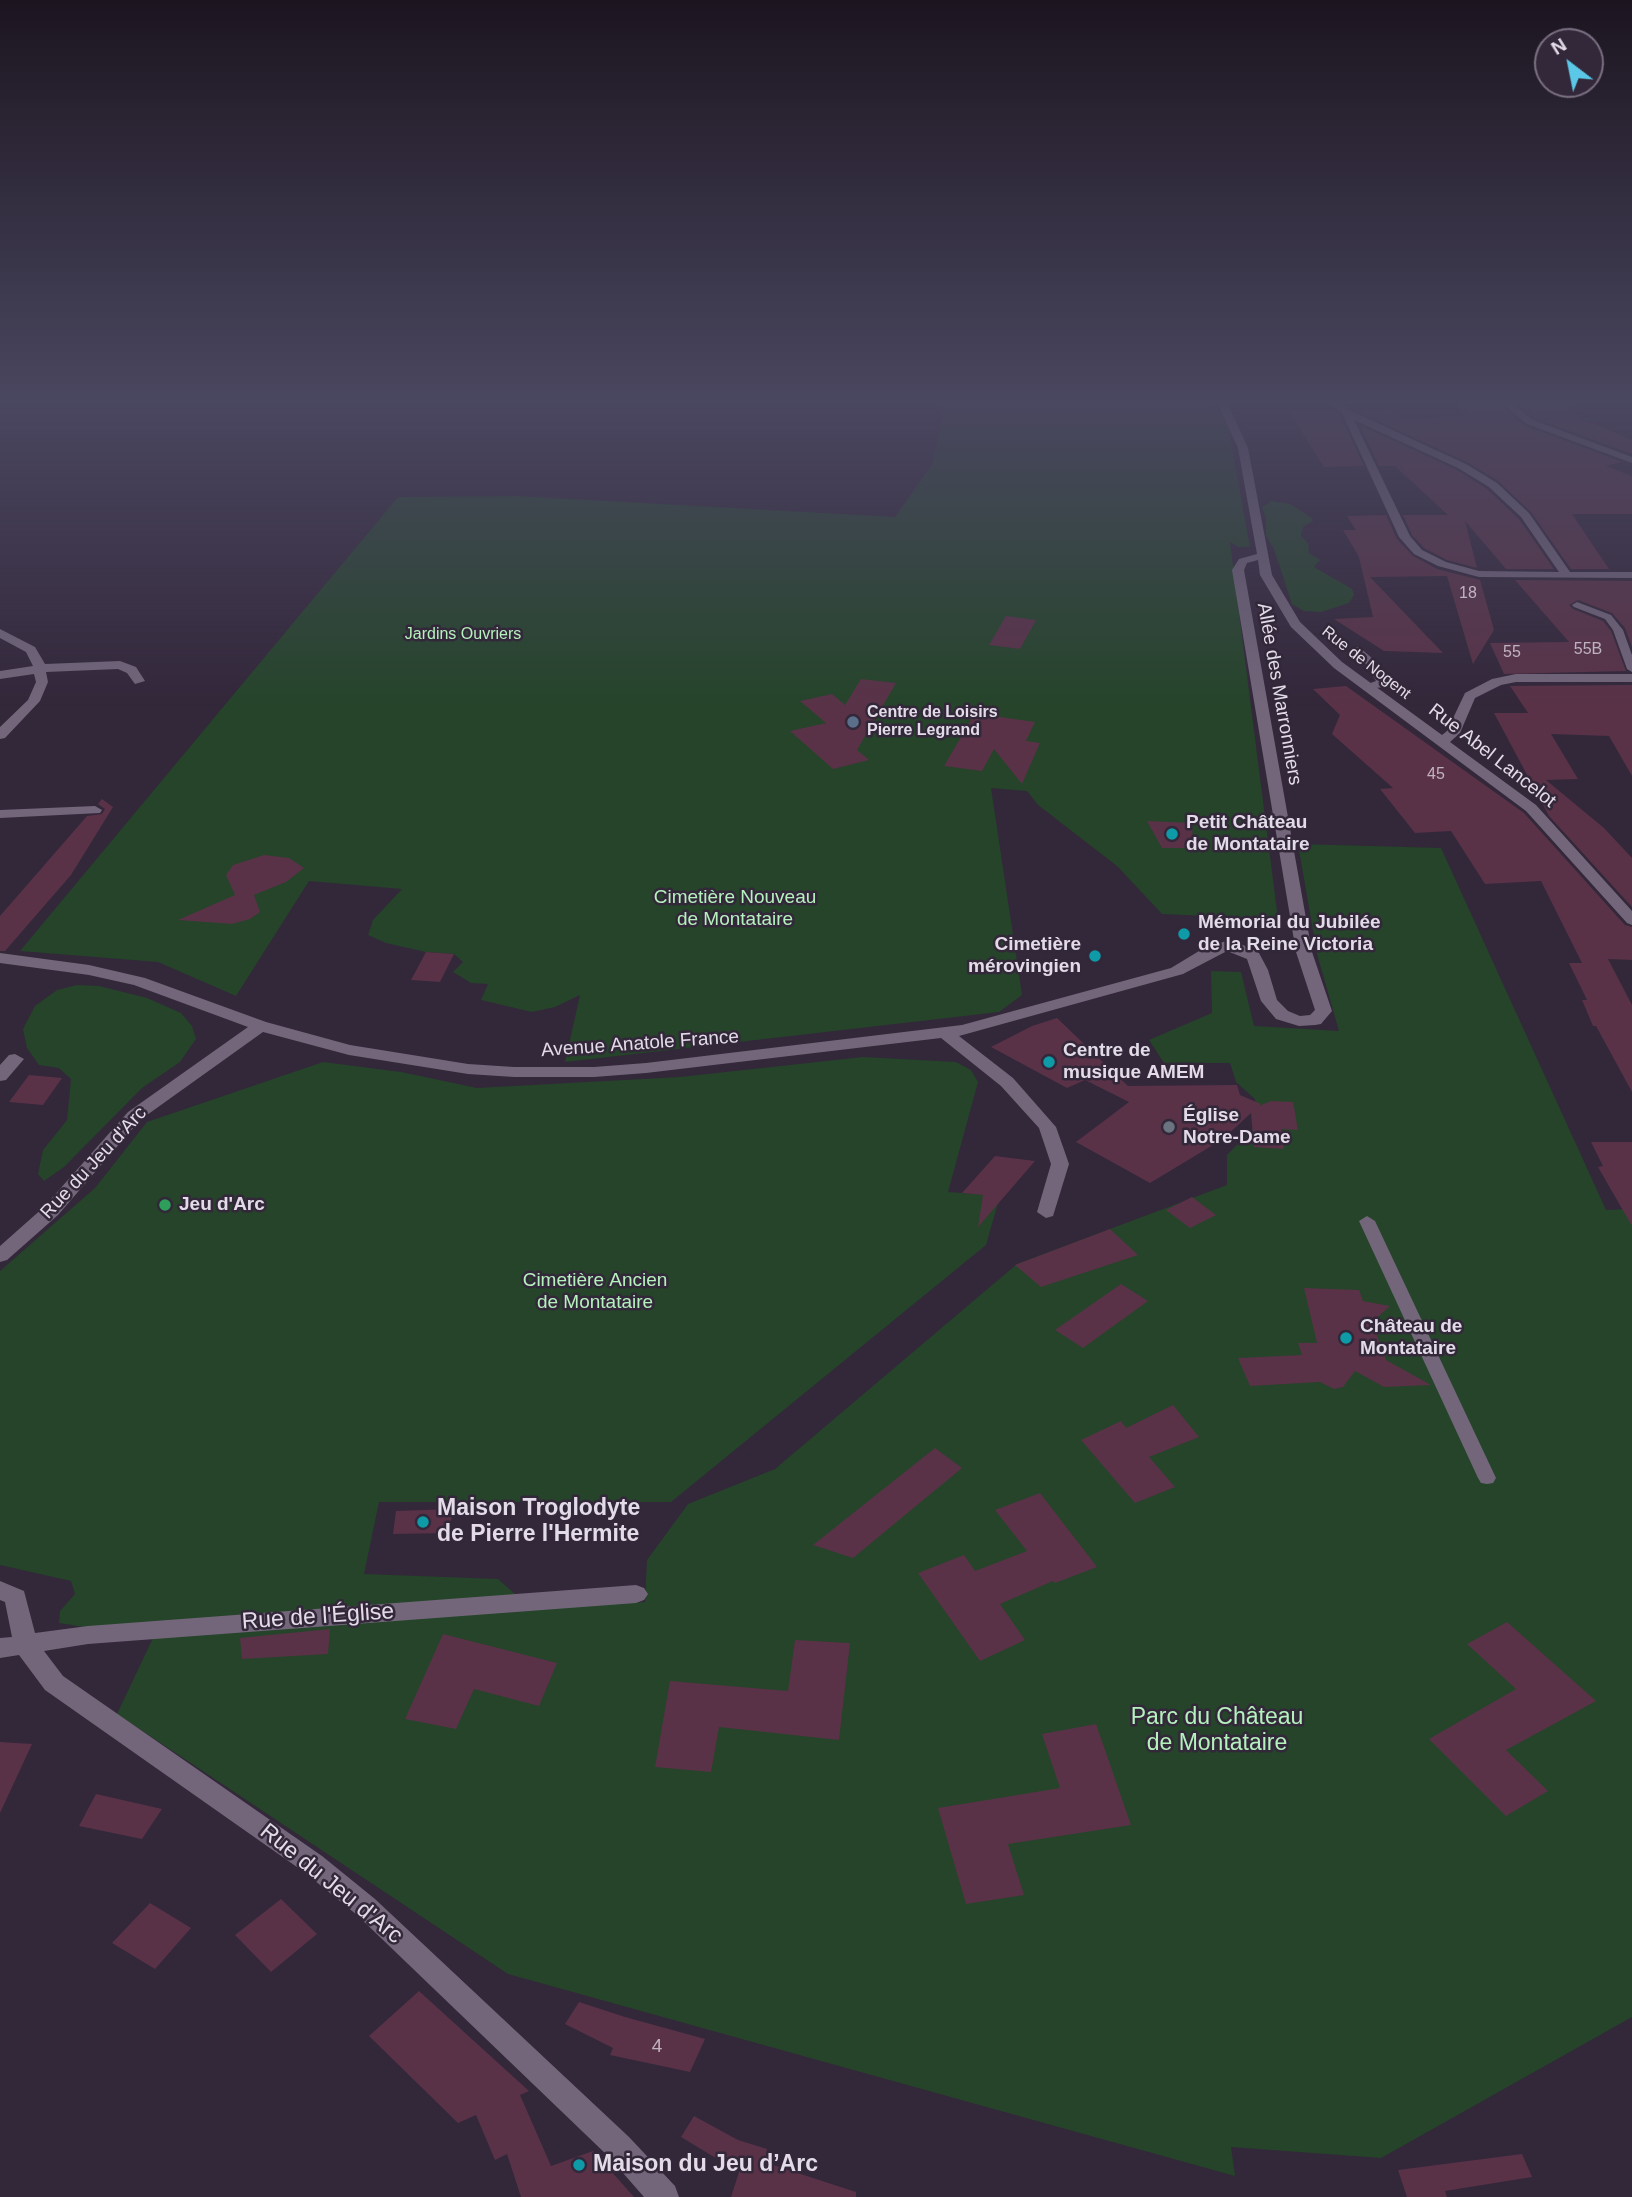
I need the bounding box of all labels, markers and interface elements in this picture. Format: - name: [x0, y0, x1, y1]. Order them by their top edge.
- north arrow: [1534, 28, 1604, 98]
- text: N: [1547, 34, 1570, 59]
- house number: 18: [1459, 584, 1477, 604]
- street label: Allée des Marronniers: [1252, 601, 1306, 787]
- street label: Rue de Nogent: [1318, 622, 1414, 704]
- park label: Jardins Ouvriers: [405, 625, 521, 645]
- house number: 55B: [1574, 640, 1602, 660]
- house number: 55: [1503, 643, 1521, 663]
- street label: Rue Abel Lancelot: [1424, 699, 1560, 813]
- place label: Centre de Loisirs Pierre Legrand: [867, 703, 998, 741]
- marker: Centre de Loisirs Pierre Legrand: [845, 714, 861, 730]
- house number: 45: [1427, 765, 1445, 785]
- place label: Petit Château de Montataire: [1186, 812, 1310, 856]
- marker: Petit Château de Montataire: [1164, 826, 1180, 842]
- park label: Cimetière Nouveau de Montataire: [654, 887, 816, 931]
- place label: Mémorial du Jubilée de la Reine Victoria: [1198, 912, 1381, 956]
- marker: Mémorial du Jubilée de la Reine Victoria: [1176, 926, 1192, 942]
- place label: Cimetière mérovingien: [968, 934, 1081, 978]
- marker: Cimetière mérovingien: [1087, 948, 1103, 964]
- street label: Avenue Anatole France: [540, 1026, 740, 1062]
- place label: Centre de musique AMEM: [1063, 1040, 1204, 1084]
- marker: Centre de musique AMEM: [1041, 1054, 1057, 1070]
- street label: Rue du Jeu d'Arc: [36, 1102, 152, 1224]
- place label: Église Notre-Dame: [1183, 1105, 1291, 1149]
- marker: Église Notre-Dame: [1161, 1119, 1177, 1135]
- place label: Jeu d'Arc: [179, 1194, 265, 1216]
- marker: Jeu d'Arc: [157, 1197, 173, 1213]
- park label: Cimetière Ancien de Montataire: [523, 1270, 667, 1314]
- place label: Château de Montataire: [1360, 1316, 1462, 1360]
- marker: Château de Montataire: [1338, 1330, 1354, 1346]
- place label: Maison Troglodyte de Pierre l'Hermite: [437, 1495, 640, 1549]
- marker: Maison Troglodyte de Pierre l'Hermite: [415, 1514, 431, 1530]
- street label: Rue de l'Église: [241, 1598, 395, 1636]
- park label: Parc du Château de Montataire: [1131, 1704, 1303, 1758]
- street label: Rue du Jeu d'Arc: [254, 1818, 408, 1950]
- house number: 4: [652, 2036, 662, 2058]
- place label: Maison du Jeu d’Arc: [593, 2151, 818, 2179]
- marker: Maison du Jeu d’Arc: [571, 2157, 587, 2173]

